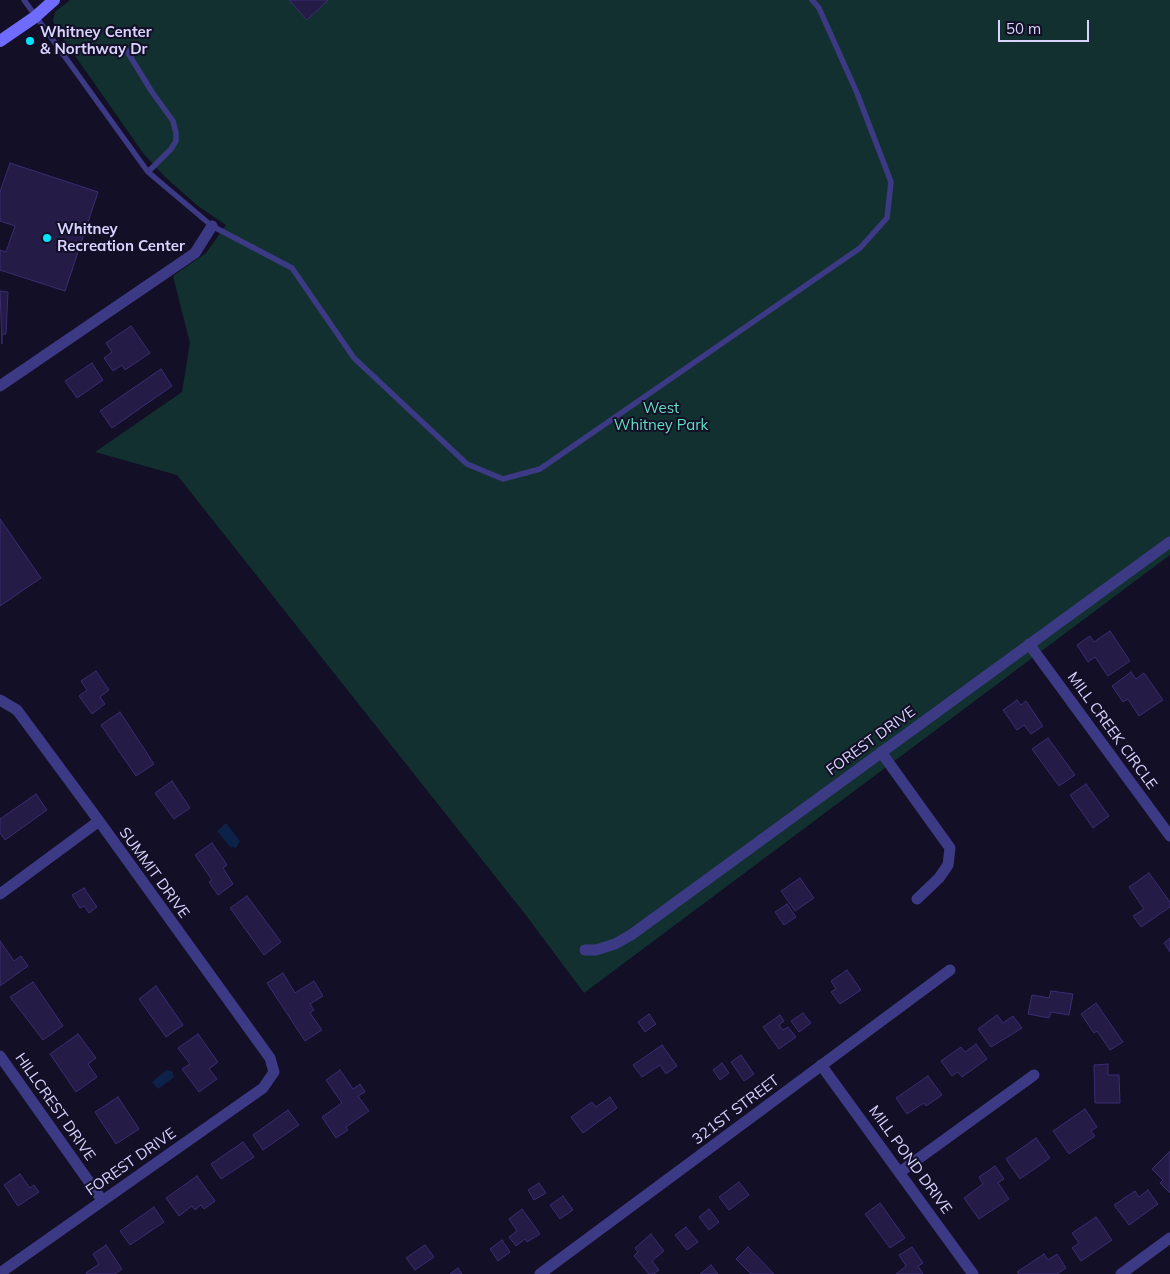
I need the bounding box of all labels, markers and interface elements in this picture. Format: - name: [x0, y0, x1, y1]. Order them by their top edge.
- scale bar: [1000, 10, 1091, 42]
- text: 50 m: [1006, 19, 1041, 38]
- place label: Whitney Center & Northway Dr: [40, 23, 152, 58]
- marker: Whitney Center & Northway Dr: [24, 35, 36, 47]
- place label: Whitney Recreation Center: [57, 220, 185, 255]
- marker: Whitney Recreation Center: [41, 232, 53, 244]
- park label: West Whitney Park: [614, 399, 708, 434]
- street label: MILL CREEK CIRCLE: [1063, 669, 1161, 793]
- street label: FOREST DRIVE: [823, 703, 919, 779]
- street label: SUMMIT DRIVE: [115, 824, 193, 922]
- street label: HILLCREST DRIVE: [11, 1050, 99, 1164]
- street label: 321ST STREET: [689, 1071, 783, 1149]
- street label: MILL POND DRIVE: [865, 1102, 955, 1218]
- street label: FOREST DRIVE: [83, 1124, 179, 1200]

